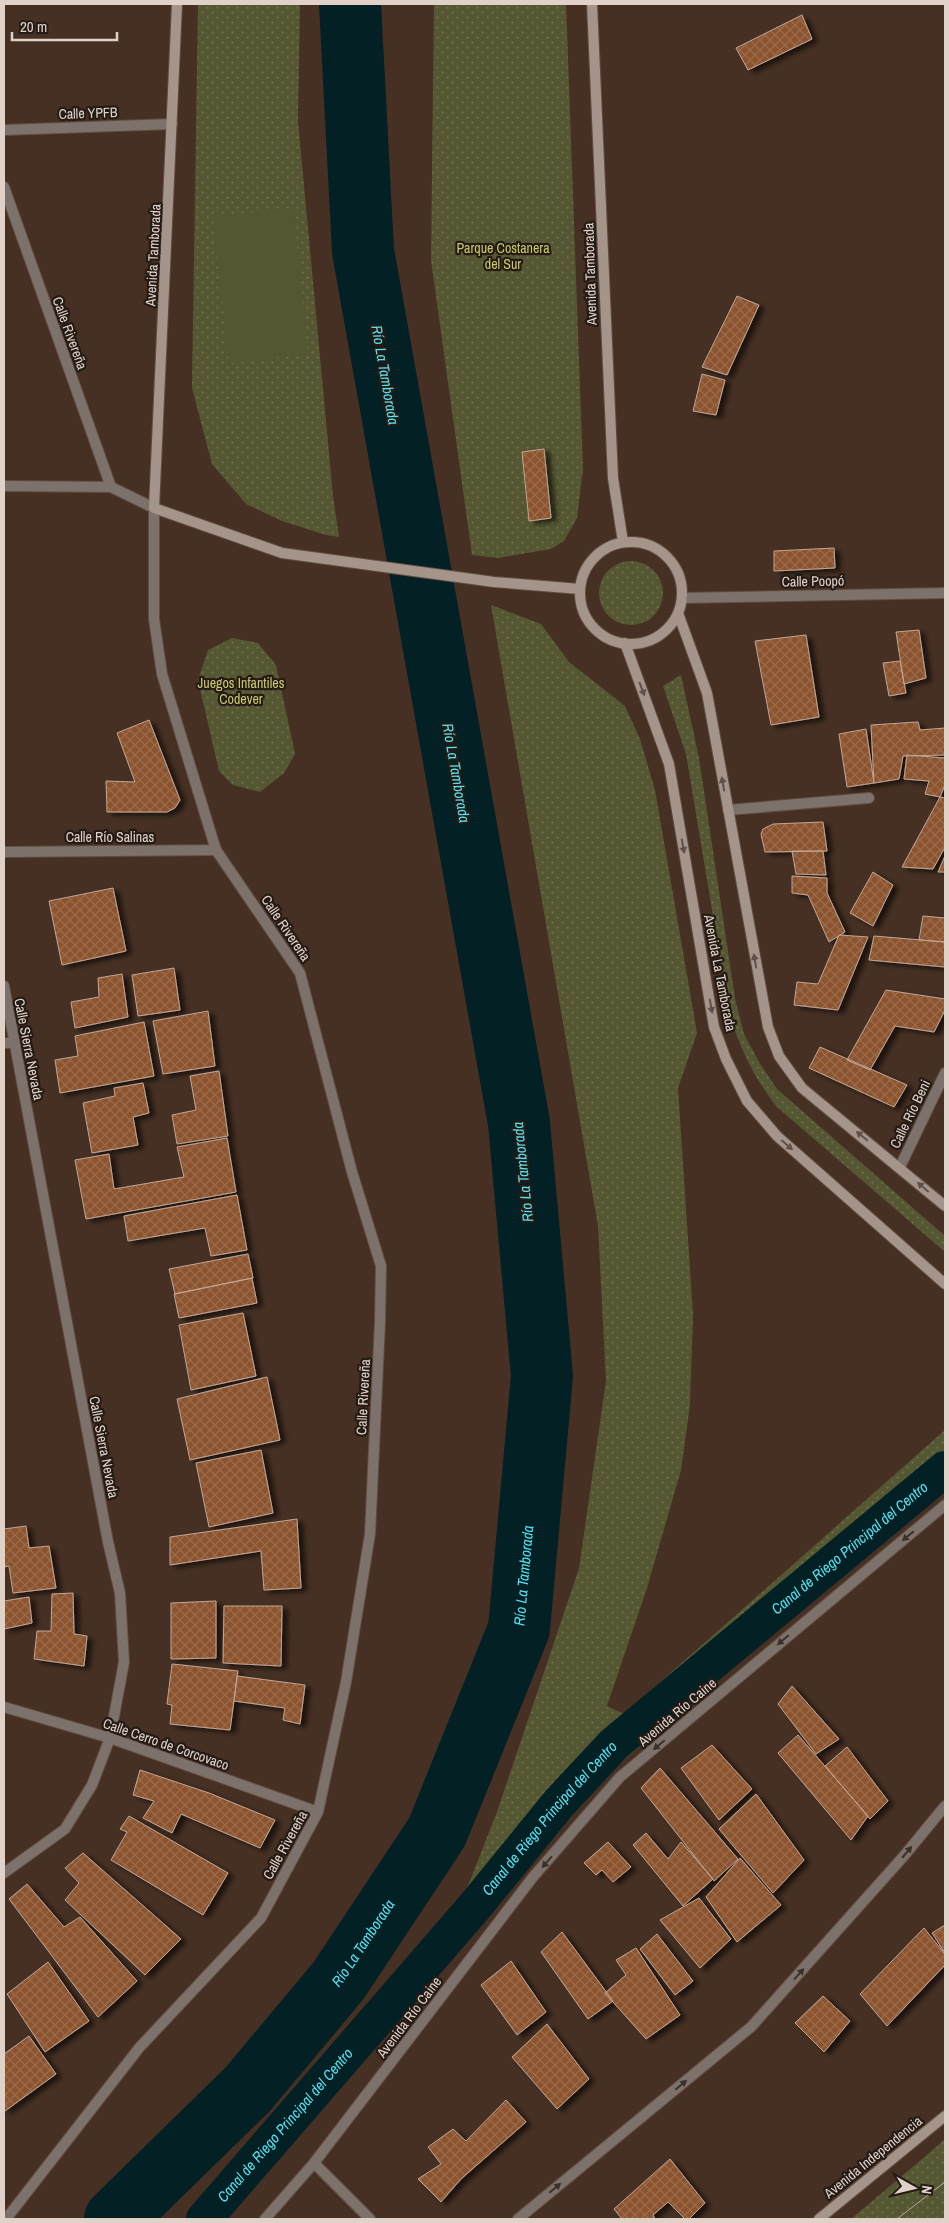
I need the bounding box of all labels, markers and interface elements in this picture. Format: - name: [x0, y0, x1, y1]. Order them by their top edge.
- scale bar: [12, 10, 118, 42]
- text: 20 m: [20, 16, 47, 37]
- street label: Calle YPFB: [58, 103, 118, 123]
- street label: Avenida Tamborada: [141, 203, 165, 308]
- street label: Avenida Tamborada: [579, 222, 601, 327]
- park label: Parque Costanera del Sur: [456, 239, 550, 273]
- street label: Calle Rivereña: [49, 294, 92, 372]
- water label: Río La Tamborada: [366, 324, 405, 426]
- street label: Calle Poopó: [782, 571, 844, 591]
- park label: Juegos Infantiles Codever: [198, 674, 285, 708]
- one-way arrow: [638, 682, 646, 697]
- water label: Río La Tamborada: [437, 722, 476, 824]
- one-way arrow: [719, 775, 727, 791]
- street label: Calle Río Salinas: [66, 828, 155, 846]
- one-way arrow: [680, 838, 688, 854]
- street label: Calle Rivereña: [257, 891, 315, 965]
- street label: Avenida La Tamborada: [700, 912, 740, 1033]
- one-way arrow: [751, 953, 759, 969]
- street label: Calle Sierra Nevada: [10, 997, 48, 1102]
- one-way arrow: [707, 998, 715, 1014]
- street label: Calle Río Beni: [886, 1077, 934, 1151]
- water label: Río La Tamborada: [507, 1121, 538, 1223]
- one-way arrow: [856, 1131, 869, 1142]
- one-way arrow: [781, 1139, 793, 1151]
- one-way arrow: [917, 1181, 929, 1193]
- street label: Calle Rivereña: [352, 1358, 374, 1435]
- street label: Calle Sierra Nevada: [85, 1395, 123, 1500]
- water label: Canal de Riego Principal del Centro: [767, 1476, 932, 1619]
- water label: Río La Tamborada: [508, 1524, 538, 1627]
- one-way arrow: [902, 1531, 915, 1542]
- one-way arrow: [777, 1635, 790, 1646]
- street label: Avenida Río Caine: [633, 1674, 720, 1751]
- street label: Calle Cerro de Corcovaco: [101, 1714, 231, 1774]
- water label: Canal de Riego Principal del Centro: [477, 1736, 622, 1900]
- one-way arrow: [652, 1739, 665, 1750]
- street label: Calle Rivereña: [259, 1807, 312, 1883]
- one-way arrow: [901, 1846, 912, 1859]
- one-way arrow: [541, 1855, 552, 1868]
- water label: Río La Tamborada: [327, 1895, 400, 1991]
- one-way arrow: [793, 1968, 805, 1980]
- street label: Avenida Río Caine: [372, 1973, 445, 2062]
- water label: Canal de Riego Principal del Centro: [212, 2043, 358, 2207]
- one-way arrow: [674, 2079, 687, 2090]
- street label: Avenida Independencia: [820, 2112, 926, 2203]
- north arrow: [889, 2163, 939, 2213]
- one-way arrow: [549, 2183, 562, 2194]
- text: N: [917, 2184, 936, 2195]

